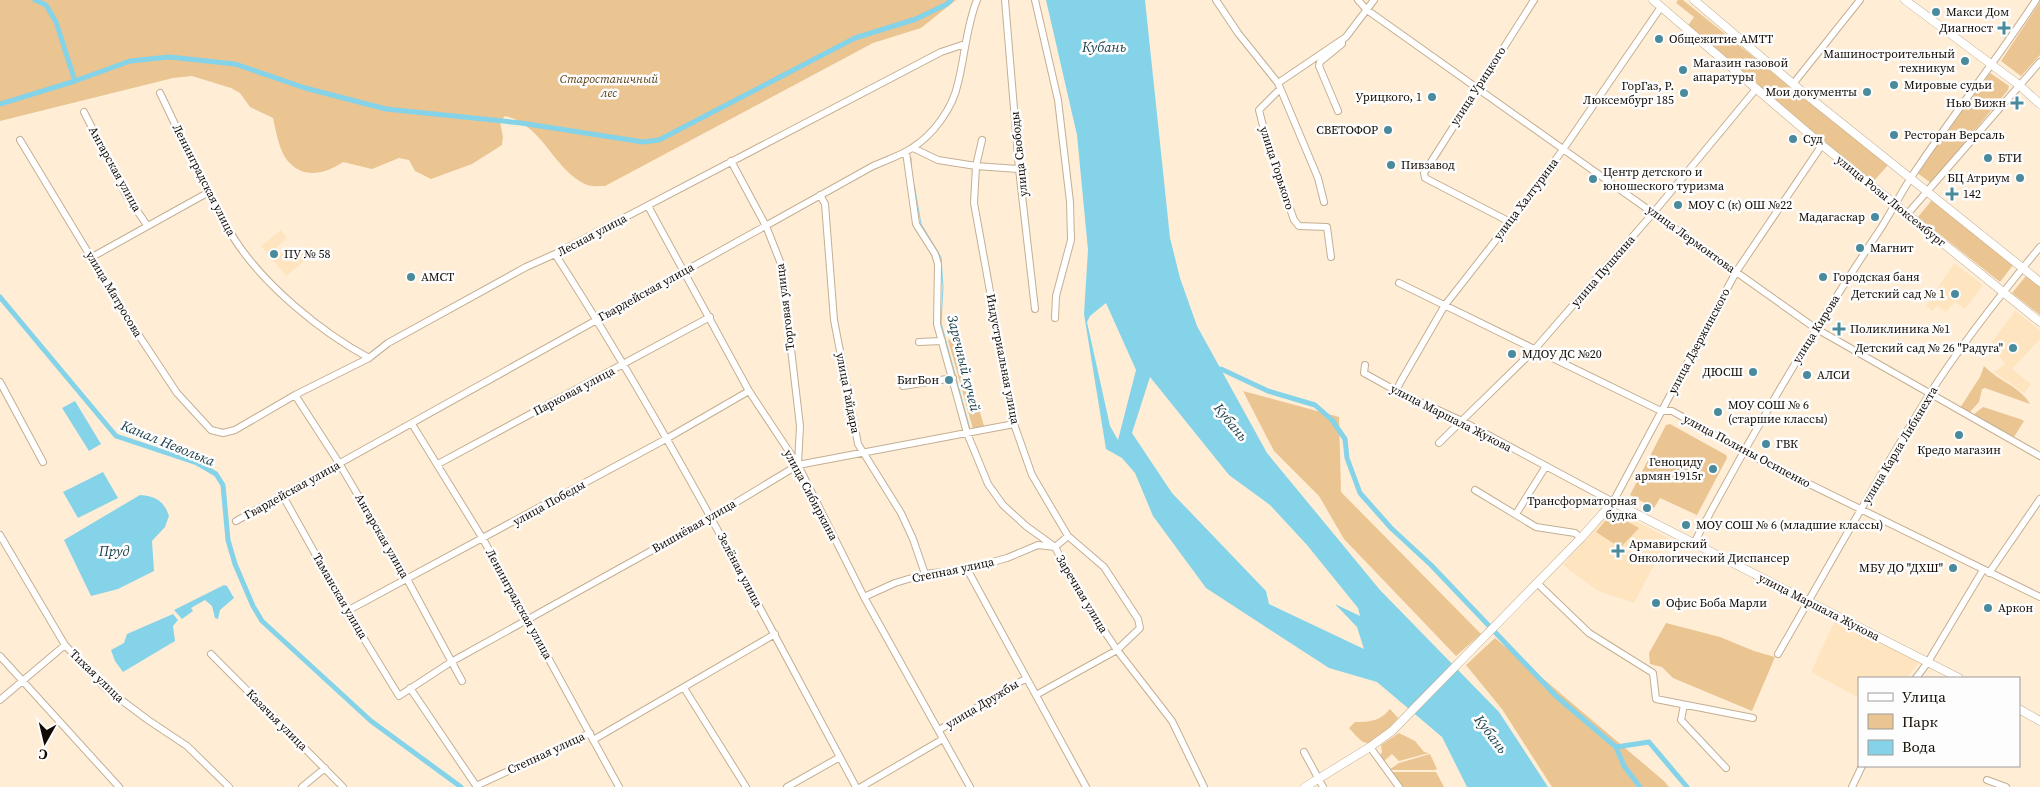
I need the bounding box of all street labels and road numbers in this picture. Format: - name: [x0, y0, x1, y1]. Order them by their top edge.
- street label: улица Урицкого: [1447, 43, 1510, 128]
- street label: улица Свободы: [1007, 111, 1031, 197]
- street label: Ленинградская улица: [169, 121, 240, 240]
- street label: Ангарская улица: [85, 123, 145, 215]
- street label: улица Горького: [1256, 124, 1298, 212]
- street label: улица Розы Люксембург: [1833, 152, 1950, 251]
- street label: улица Халтурина: [1490, 154, 1563, 243]
- street label: улица Лермонтова: [1644, 201, 1739, 277]
- street label: Лесная улица: [554, 210, 630, 260]
- street label: улица Пушкина: [1567, 231, 1639, 310]
- street label: улица Матросова: [82, 248, 146, 341]
- street label: Гвардейская улица: [595, 259, 697, 325]
- street label: Торговая улица: [772, 262, 798, 351]
- street label: улица Дзержинского: [1664, 285, 1734, 397]
- street label: улица Кирова: [1789, 291, 1844, 366]
- street label: Индустриальная улица: [983, 292, 1024, 426]
- street label: улица Гайдара: [832, 351, 864, 436]
- street label: Парковая улица: [530, 362, 618, 419]
- street label: улица Маршала Жукова: [1388, 380, 1515, 456]
- street label: улица Карла Либкнехта: [1859, 383, 1942, 507]
- street label: улица Полины Осипенко: [1680, 411, 1814, 492]
- street label: улица Сибиркина: [780, 447, 842, 544]
- street label: Гвардейская улица: [241, 457, 343, 523]
- street label: улица Победы: [510, 477, 588, 529]
- street label: Ангарская улица: [351, 491, 413, 582]
- street label: Вишнёвая улица: [649, 495, 740, 557]
- street label: Зелёная улица: [714, 530, 767, 611]
- street label: Ленинградская улица: [482, 546, 556, 663]
- street label: Таманская улица: [309, 550, 372, 643]
- street label: Заречная улица: [1052, 552, 1112, 637]
- street label: Степная улица: [910, 553, 996, 587]
- street label: улица Маршала Жукова: [1756, 569, 1883, 645]
- street label: Тихая улица: [66, 646, 128, 707]
- street label: улица Дружбы: [943, 676, 1021, 732]
- street label: Казачья улица: [243, 686, 312, 755]
- street label: Степная улица: [505, 728, 588, 778]

